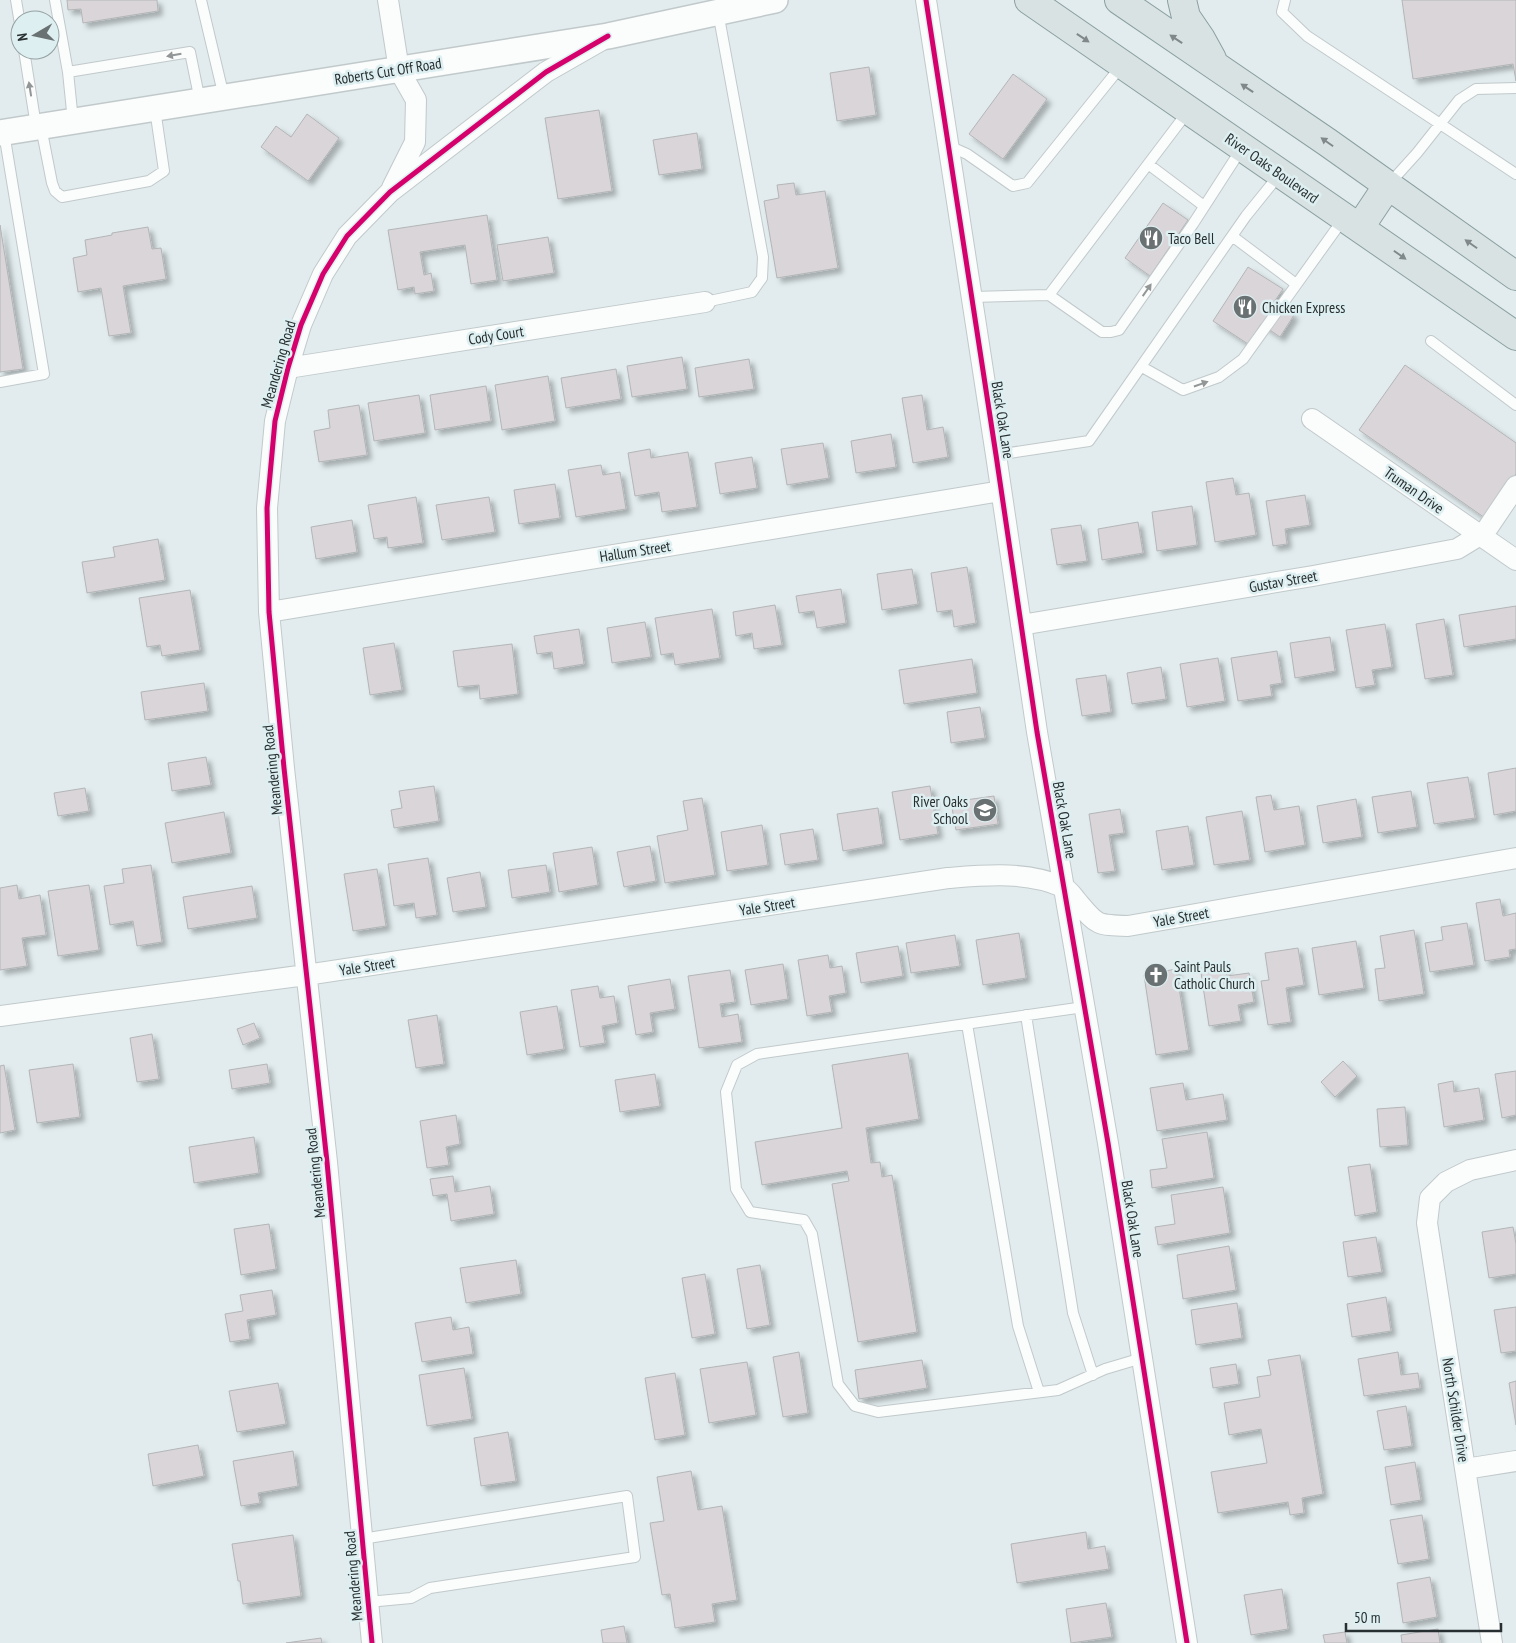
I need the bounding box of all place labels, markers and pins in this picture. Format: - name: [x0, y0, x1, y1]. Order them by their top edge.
- restaurant icon: Taco Bell: [1138, 225, 1164, 251]
- place label: Taco Bell: [1168, 229, 1215, 248]
- restaurant icon: Chicken Express: [1232, 294, 1258, 320]
- place label: Chicken Express: [1262, 298, 1345, 317]
- place label: River Oaks School: [913, 792, 968, 828]
- school or university icon: River Oaks School: [972, 797, 998, 823]
- place label: Saint Pauls Catholic Church: [1174, 957, 1255, 993]
- church icon: Saint Pauls Catholic Church: [1143, 962, 1169, 988]

